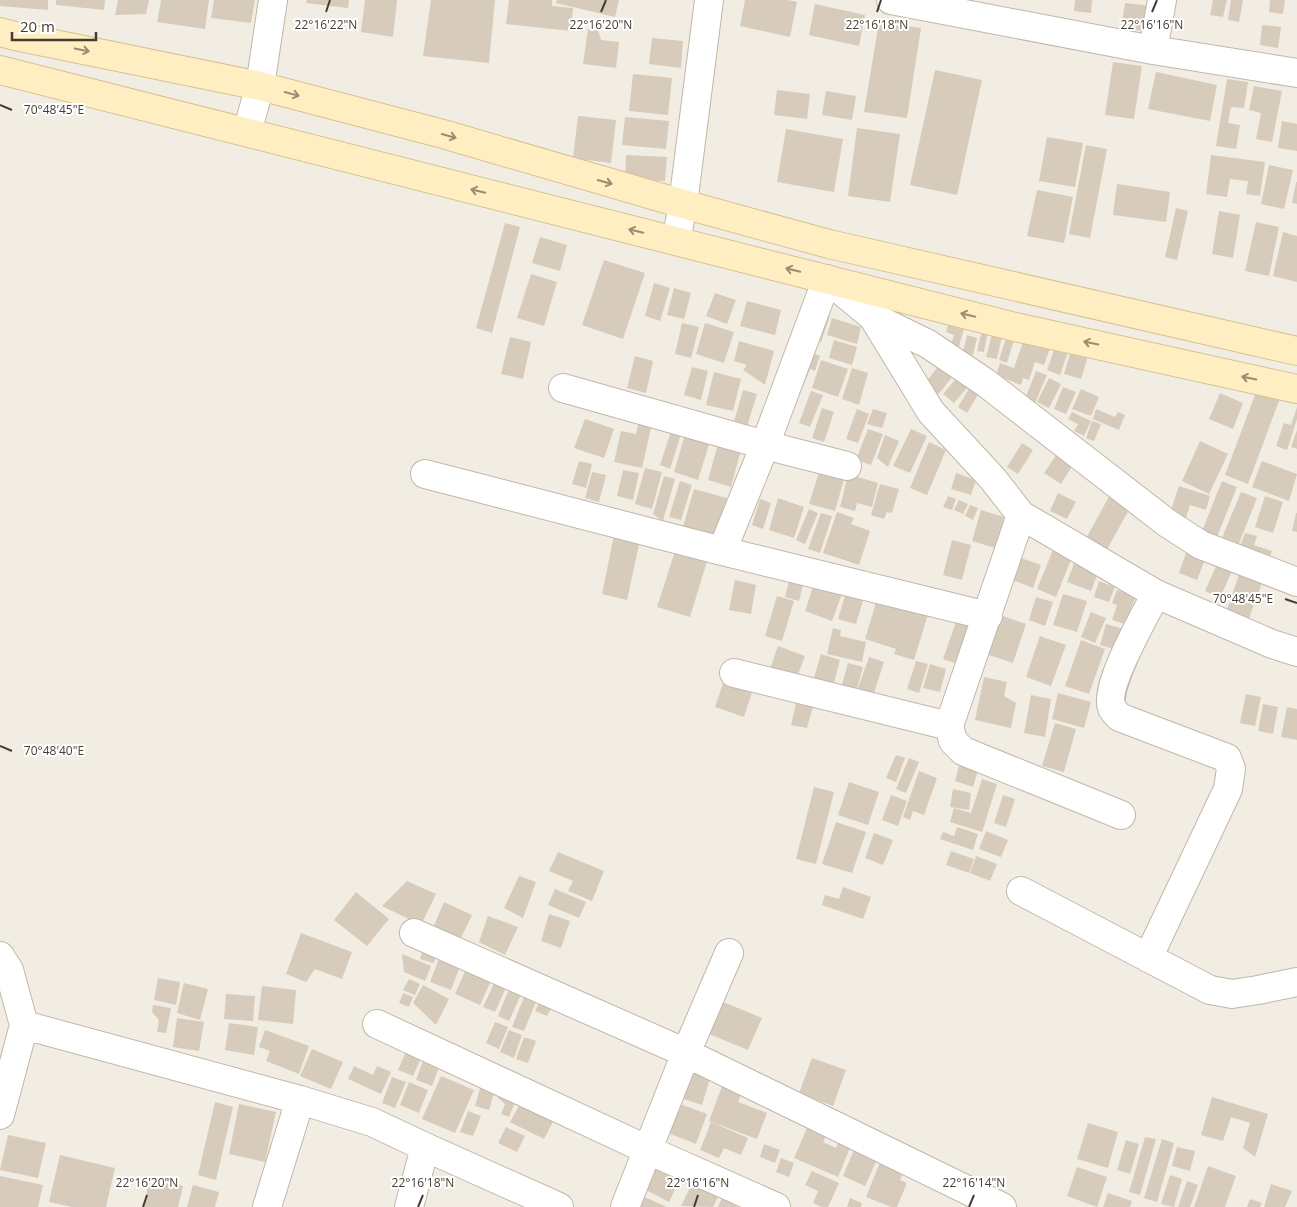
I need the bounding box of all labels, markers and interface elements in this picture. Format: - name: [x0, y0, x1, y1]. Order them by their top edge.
- scale bar: [12, 10, 96, 42]
- text: 20 m: [20, 16, 55, 36]
- text: 22°16'22"N: [295, 16, 357, 33]
- text: 22°16'20"N: [570, 16, 632, 33]
- text: 22°16'18"N: [846, 16, 908, 33]
- text: 22°16'16"N: [1121, 16, 1183, 33]
- one-way arrow: [73, 46, 89, 55]
- one-way arrow: [284, 90, 300, 100]
- text: 70°48'45"E: [24, 101, 84, 118]
- one-way arrow: [441, 131, 457, 141]
- one-way arrow: [597, 177, 613, 187]
- one-way arrow: [471, 186, 487, 195]
- one-way arrow: [628, 226, 644, 235]
- one-way arrow: [786, 265, 802, 274]
- one-way arrow: [960, 309, 976, 319]
- one-way arrow: [1083, 338, 1099, 347]
- one-way arrow: [1242, 373, 1258, 382]
- text: 70°48'45"E: [1213, 590, 1273, 607]
- text: 70°48'40"E: [24, 742, 84, 759]
- text: 22°16'20"N: [116, 1174, 178, 1191]
- text: 22°16'18"N: [392, 1174, 454, 1191]
- text: 22°16'16"N: [667, 1174, 729, 1191]
- text: 22°16'14"N: [943, 1174, 1005, 1191]

